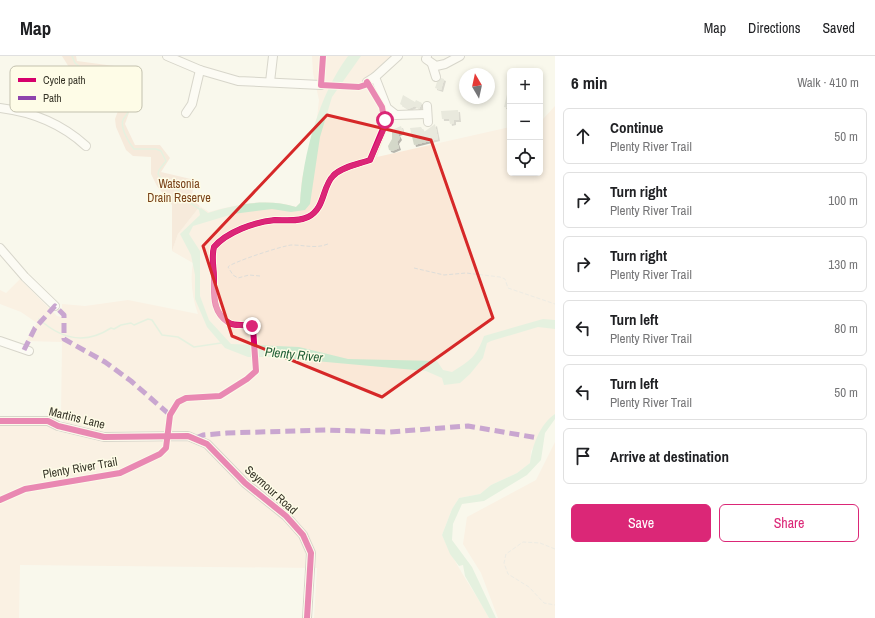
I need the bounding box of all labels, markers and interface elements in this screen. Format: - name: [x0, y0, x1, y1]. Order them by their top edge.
- text: Map: [20, 15, 51, 41]
- text: Map: [704, 19, 726, 37]
- text: Directions: [748, 19, 800, 37]
- text: Saved: [822, 19, 855, 37]
- legend: [10, 66, 142, 112]
- north arrow: [459, 68, 495, 104]
- map controls: [507, 68, 543, 176]
- button: +: [507, 68, 543, 104]
- text: 6 min: [571, 71, 607, 94]
- text: Cycle path: [43, 73, 86, 87]
- text: Walk · 410 m: [797, 74, 859, 91]
- text: Path: [43, 91, 62, 105]
- button: −: [507, 104, 543, 140]
- route start: [376, 111, 394, 129]
- text: Continue: [610, 117, 663, 138]
- icon: ahead: [572, 125, 594, 147]
- text: 50 m: [834, 128, 858, 145]
- text: Plenty River Trail: [610, 138, 692, 155]
- button: locate: [507, 140, 543, 176]
- park label: Watsonia Drain Reserve: [147, 176, 211, 206]
- text: Turn right: [610, 181, 667, 202]
- icon: right: [572, 189, 594, 211]
- text: 100 m: [828, 192, 858, 209]
- text: Plenty River Trail: [610, 202, 692, 219]
- text: Turn right: [610, 245, 667, 266]
- icon: right: [572, 253, 594, 275]
- text: 130 m: [828, 256, 858, 273]
- text: Plenty River Trail: [610, 266, 692, 283]
- text: Turn left: [610, 309, 658, 330]
- route end: [243, 317, 261, 335]
- icon: left: [572, 317, 594, 339]
- text: 80 m: [834, 320, 858, 337]
- text: Plenty River Trail: [610, 330, 692, 347]
- water label: Plenty River: [264, 343, 324, 366]
- text: Turn left: [610, 373, 658, 394]
- icon: left: [572, 381, 594, 403]
- text: 50 m: [834, 384, 858, 401]
- text: Plenty River Trail: [610, 394, 692, 411]
- street label: Martins Lane: [47, 403, 107, 433]
- icon: arrive: [572, 445, 594, 467]
- text: Arrive at destination: [610, 446, 729, 467]
- street label: Plenty River Trail: [41, 454, 119, 482]
- street label: Seymour Road: [241, 462, 301, 518]
- button: Save: [571, 504, 711, 542]
- button: Share: [719, 504, 859, 542]

